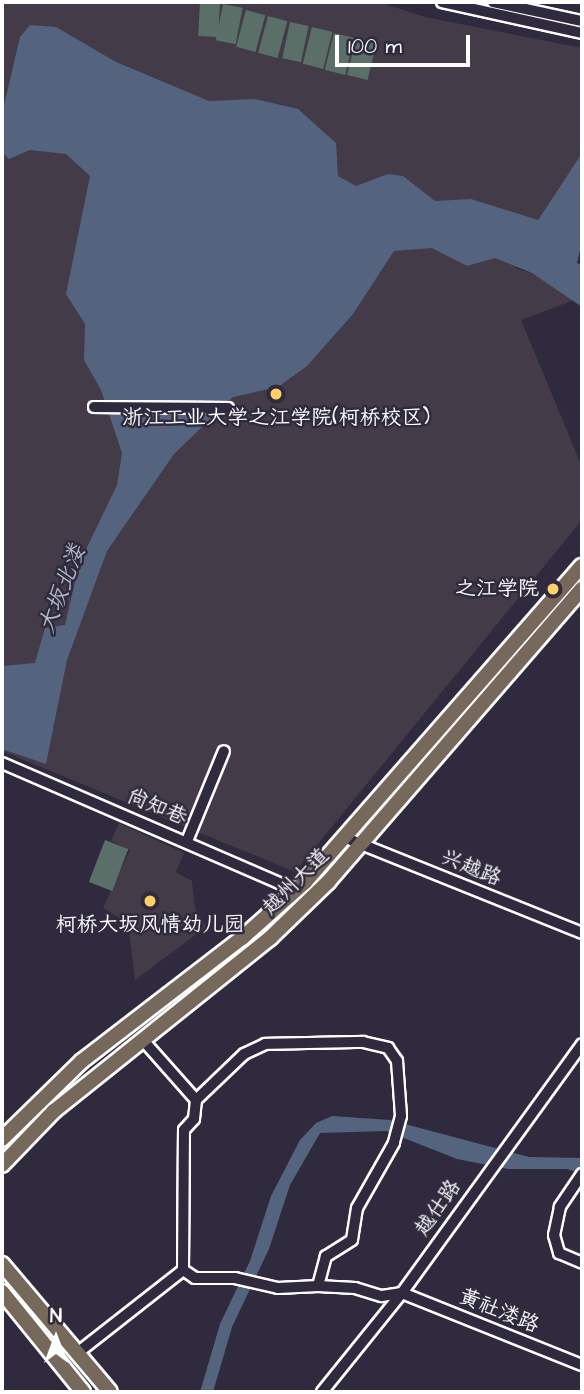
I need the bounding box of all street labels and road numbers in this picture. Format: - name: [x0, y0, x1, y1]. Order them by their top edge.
- street label: 尚知巷: [123, 783, 191, 831]
- street label: 越州大道: [257, 843, 335, 921]
- street label: 兴越路: [437, 845, 505, 891]
- street label: 越仕路: [410, 1175, 466, 1241]
- street label: 黄社溇路: [455, 1284, 543, 1338]

